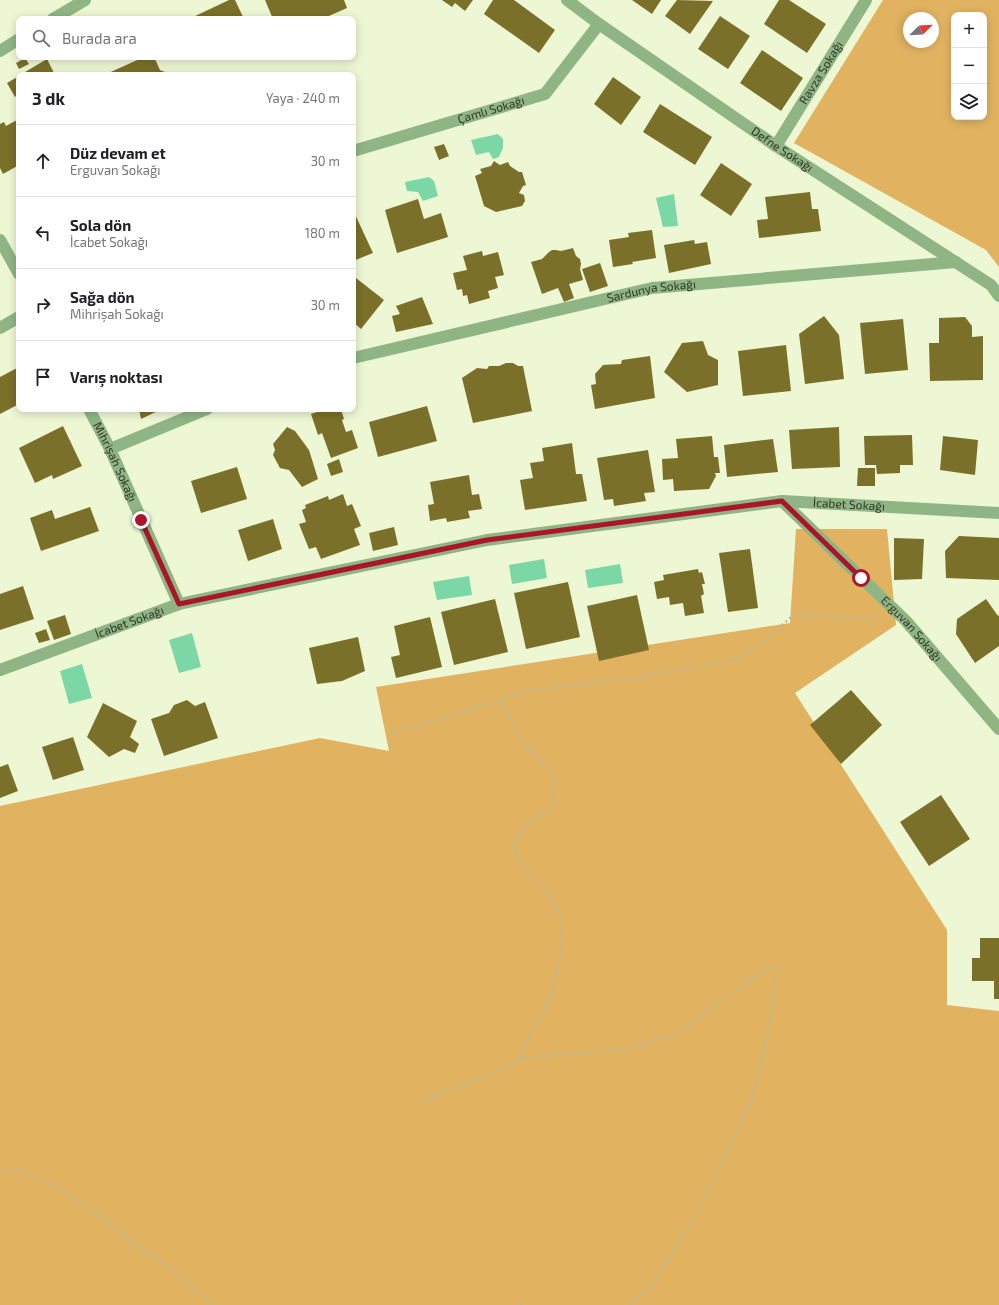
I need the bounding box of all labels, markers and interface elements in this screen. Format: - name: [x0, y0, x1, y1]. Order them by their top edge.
- north arrow: [903, 12, 939, 48]
- map controls: [951, 12, 987, 120]
- button: +: [951, 12, 987, 48]
- search box: [16, 16, 356, 60]
- icon: search: [30, 27, 52, 49]
- text: Burada ara: [62, 29, 137, 47]
- street label: Ravza Sokağı: [795, 38, 845, 106]
- button: −: [951, 48, 987, 84]
- button: layers: [951, 84, 987, 120]
- text: 3 dk: [32, 88, 65, 108]
- text: Yaya · 240 m: [266, 90, 340, 106]
- street label: Çamlı Sokağı: [456, 93, 526, 127]
- street label: Defne Sokağı: [749, 123, 816, 174]
- text: Düz devam et: [70, 144, 166, 162]
- icon: ahead: [32, 150, 54, 172]
- text: 30 m: [311, 153, 340, 169]
- text: Erguvan Sokağı: [70, 162, 160, 178]
- text: Sola dön: [70, 216, 131, 234]
- icon: left: [32, 222, 54, 244]
- text: 180 m: [305, 225, 340, 241]
- text: İcabet Sokağı: [70, 234, 148, 250]
- street label: Sardunya Sokağı: [605, 276, 696, 304]
- text: Sağa dön: [70, 288, 135, 306]
- icon: right: [32, 294, 54, 316]
- text: 30 m: [311, 297, 340, 313]
- text: Mihrişah Sokağı: [70, 306, 164, 322]
- icon: arrive: [32, 366, 54, 388]
- text: Varış noktası: [70, 368, 163, 386]
- street label: Mihrişah Sokağı: [91, 419, 141, 504]
- street label: İcabet Sokağı: [813, 495, 885, 513]
- route end: [132, 511, 150, 529]
- route start: [852, 569, 870, 587]
- street label: Erguvan Sokağı: [879, 593, 945, 664]
- street label: İcabet Sokağı: [93, 602, 165, 640]

